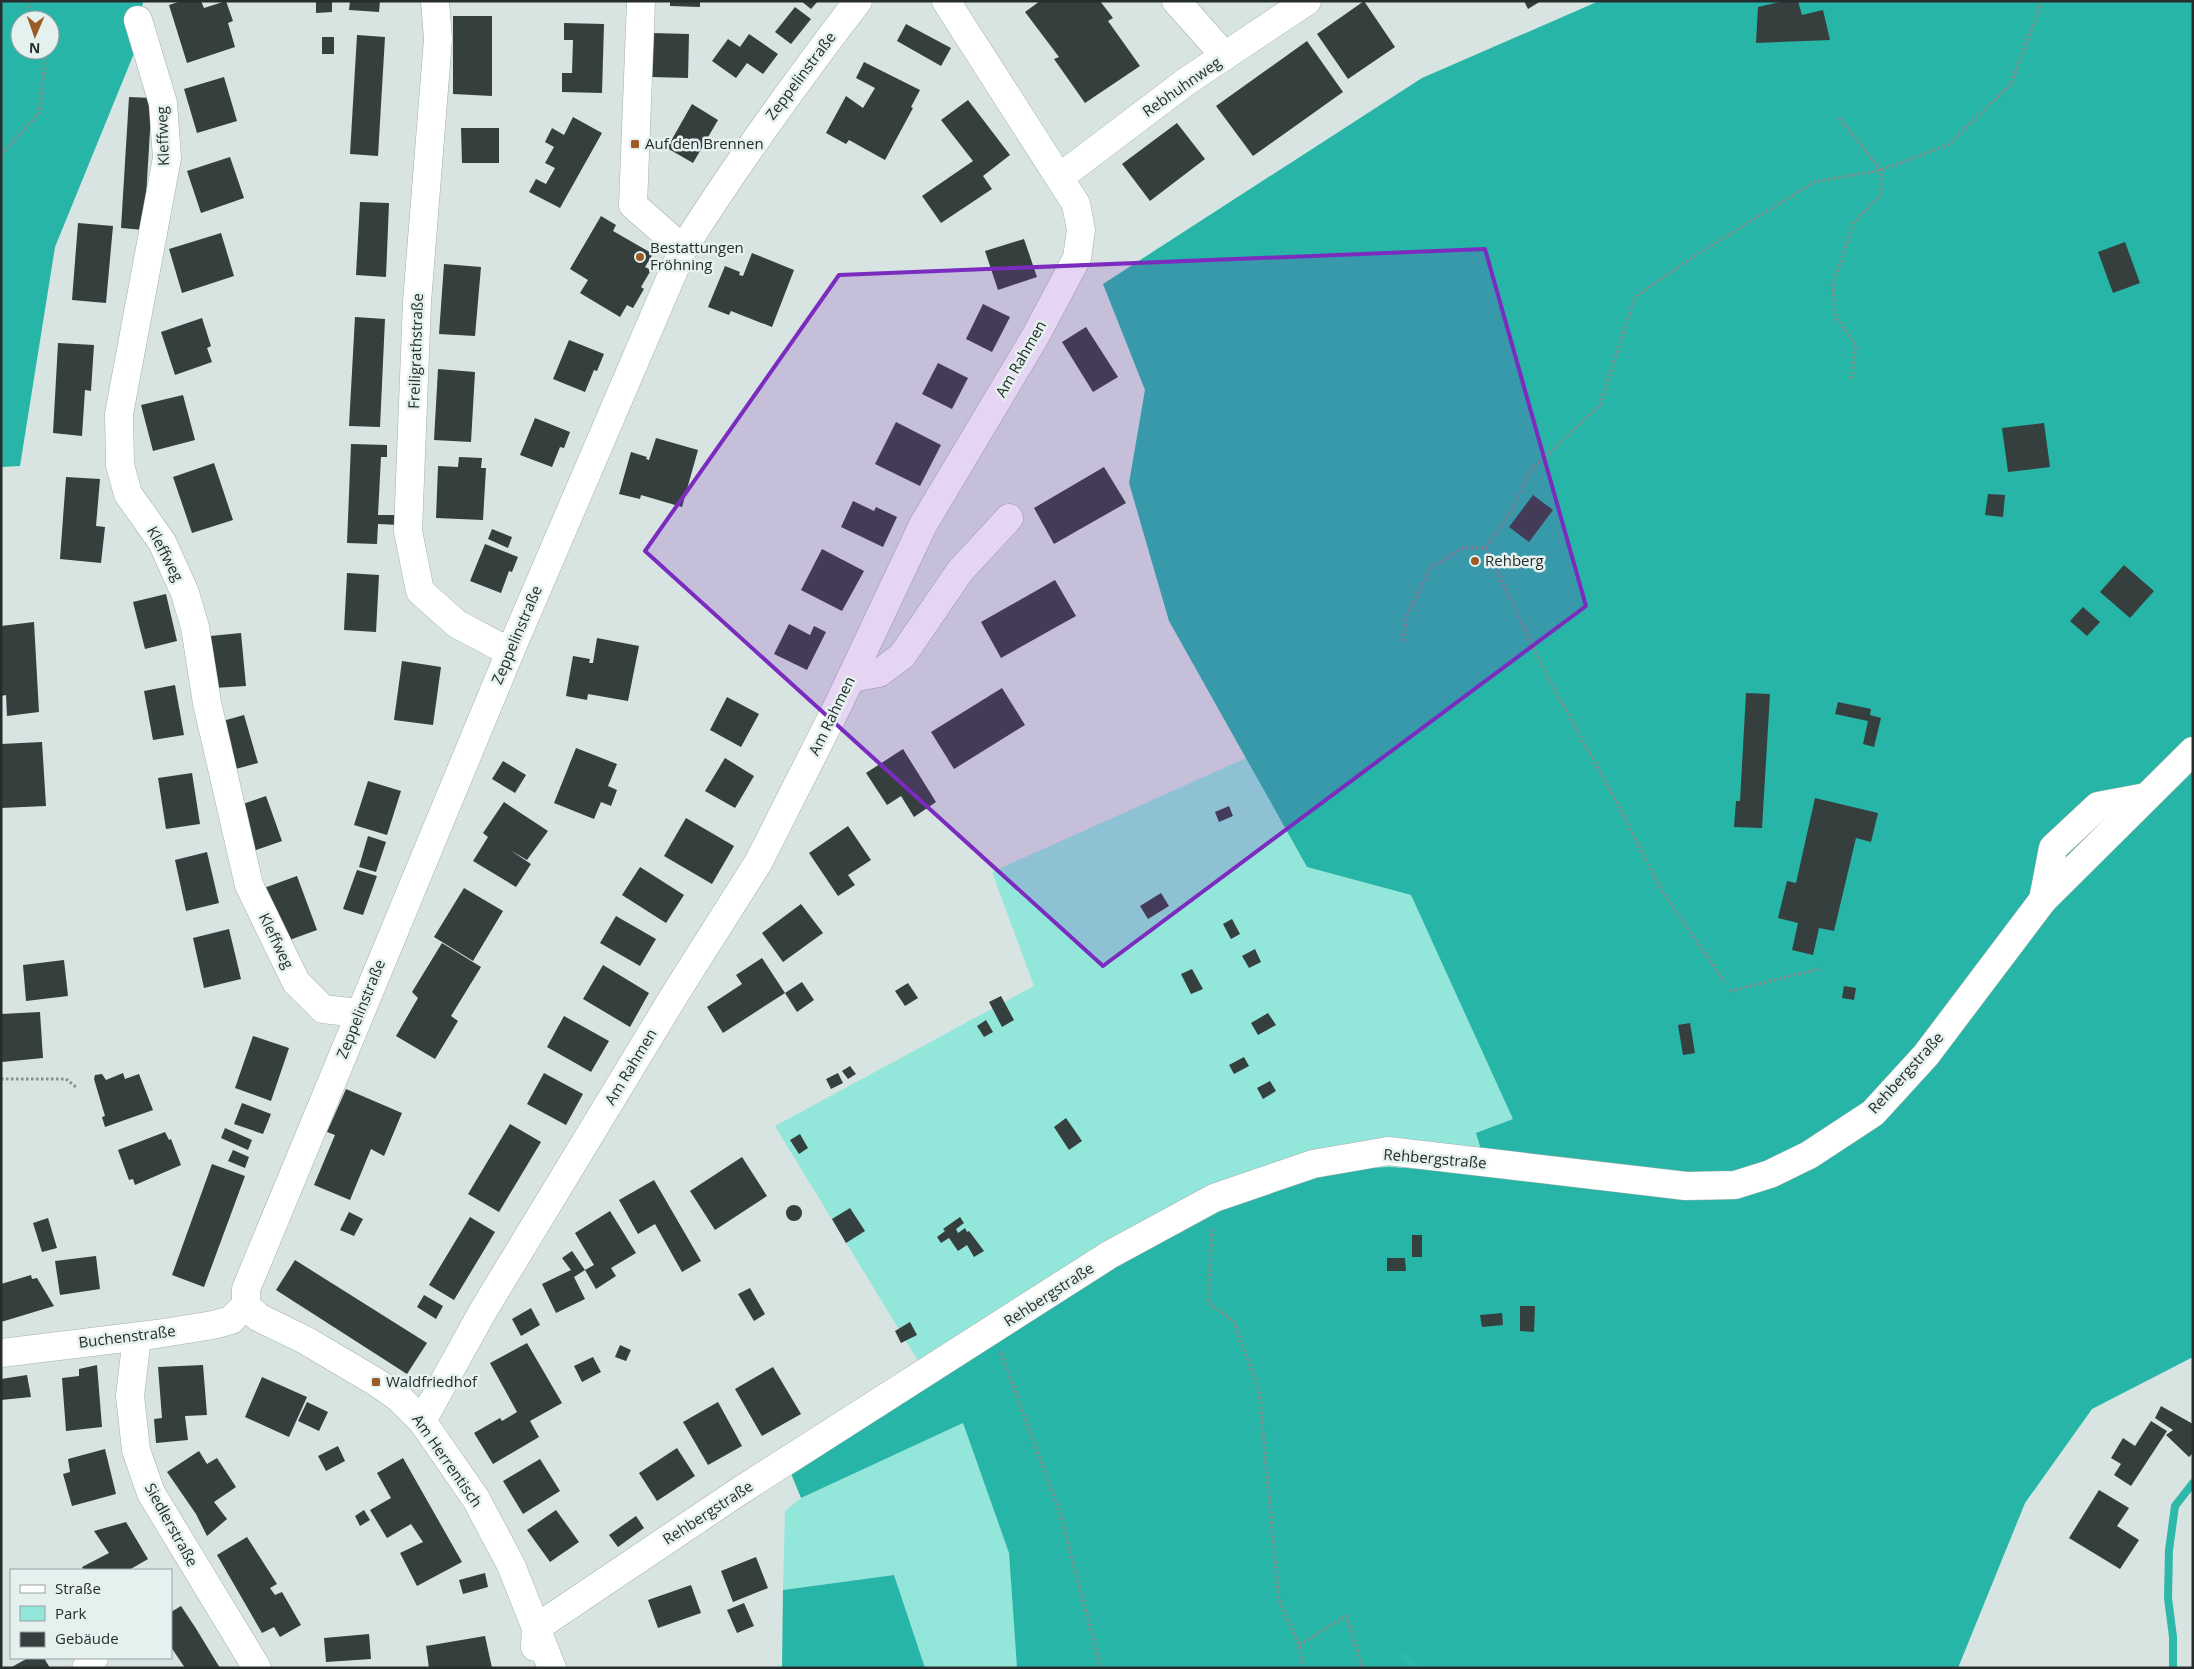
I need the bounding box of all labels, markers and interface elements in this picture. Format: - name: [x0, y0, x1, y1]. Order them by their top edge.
- north arrow: [10, 10, 60, 60]
- street label: Zeppelinstraße: [761, 27, 840, 123]
- text: N: [29, 39, 41, 58]
- street label: Rebhuhnweg: [1138, 52, 1225, 121]
- street label: Kleffweg: [151, 106, 173, 166]
- place label: Auf den Brennen: [645, 133, 764, 153]
- marker: Auf den Brennen: [629, 138, 641, 150]
- place label: Bestattungen Fröhning: [650, 237, 744, 274]
- marker: Bestattungen Fröhning: [634, 251, 646, 263]
- street label: Freiligrathstraße: [403, 293, 427, 409]
- street label: Am Rahmen: [990, 316, 1050, 401]
- street label: Kleffweg: [143, 522, 189, 585]
- place label: Rehberg: [1485, 550, 1544, 570]
- marker: Rehberg: [1469, 555, 1481, 567]
- street label: Zeppelinstraße: [486, 582, 546, 687]
- street label: Am Rahmen: [803, 673, 859, 758]
- street label: Kleffweg: [255, 909, 299, 972]
- street label: Zeppelinstraße: [331, 956, 389, 1061]
- street label: Am Rahmen: [600, 1025, 661, 1108]
- street label: Rehbergstraße: [1863, 1027, 1947, 1117]
- street label: Rehbergstraße: [1383, 1144, 1488, 1172]
- street label: Rehbergstraße: [1000, 1258, 1097, 1331]
- street label: Buchenstraße: [77, 1320, 177, 1352]
- place label: Waldfriedhof: [386, 1371, 478, 1391]
- marker: Waldfriedhof: [370, 1376, 382, 1388]
- street label: Am Herrentisch: [408, 1410, 487, 1511]
- street label: Rehbergstraße: [659, 1476, 756, 1549]
- street label: Siedlerstraße: [141, 1479, 203, 1570]
- legend: [10, 1569, 172, 1659]
- text: Straße: [55, 1578, 101, 1598]
- text: Park: [55, 1603, 86, 1623]
- text: Gebäude: [55, 1628, 119, 1648]

